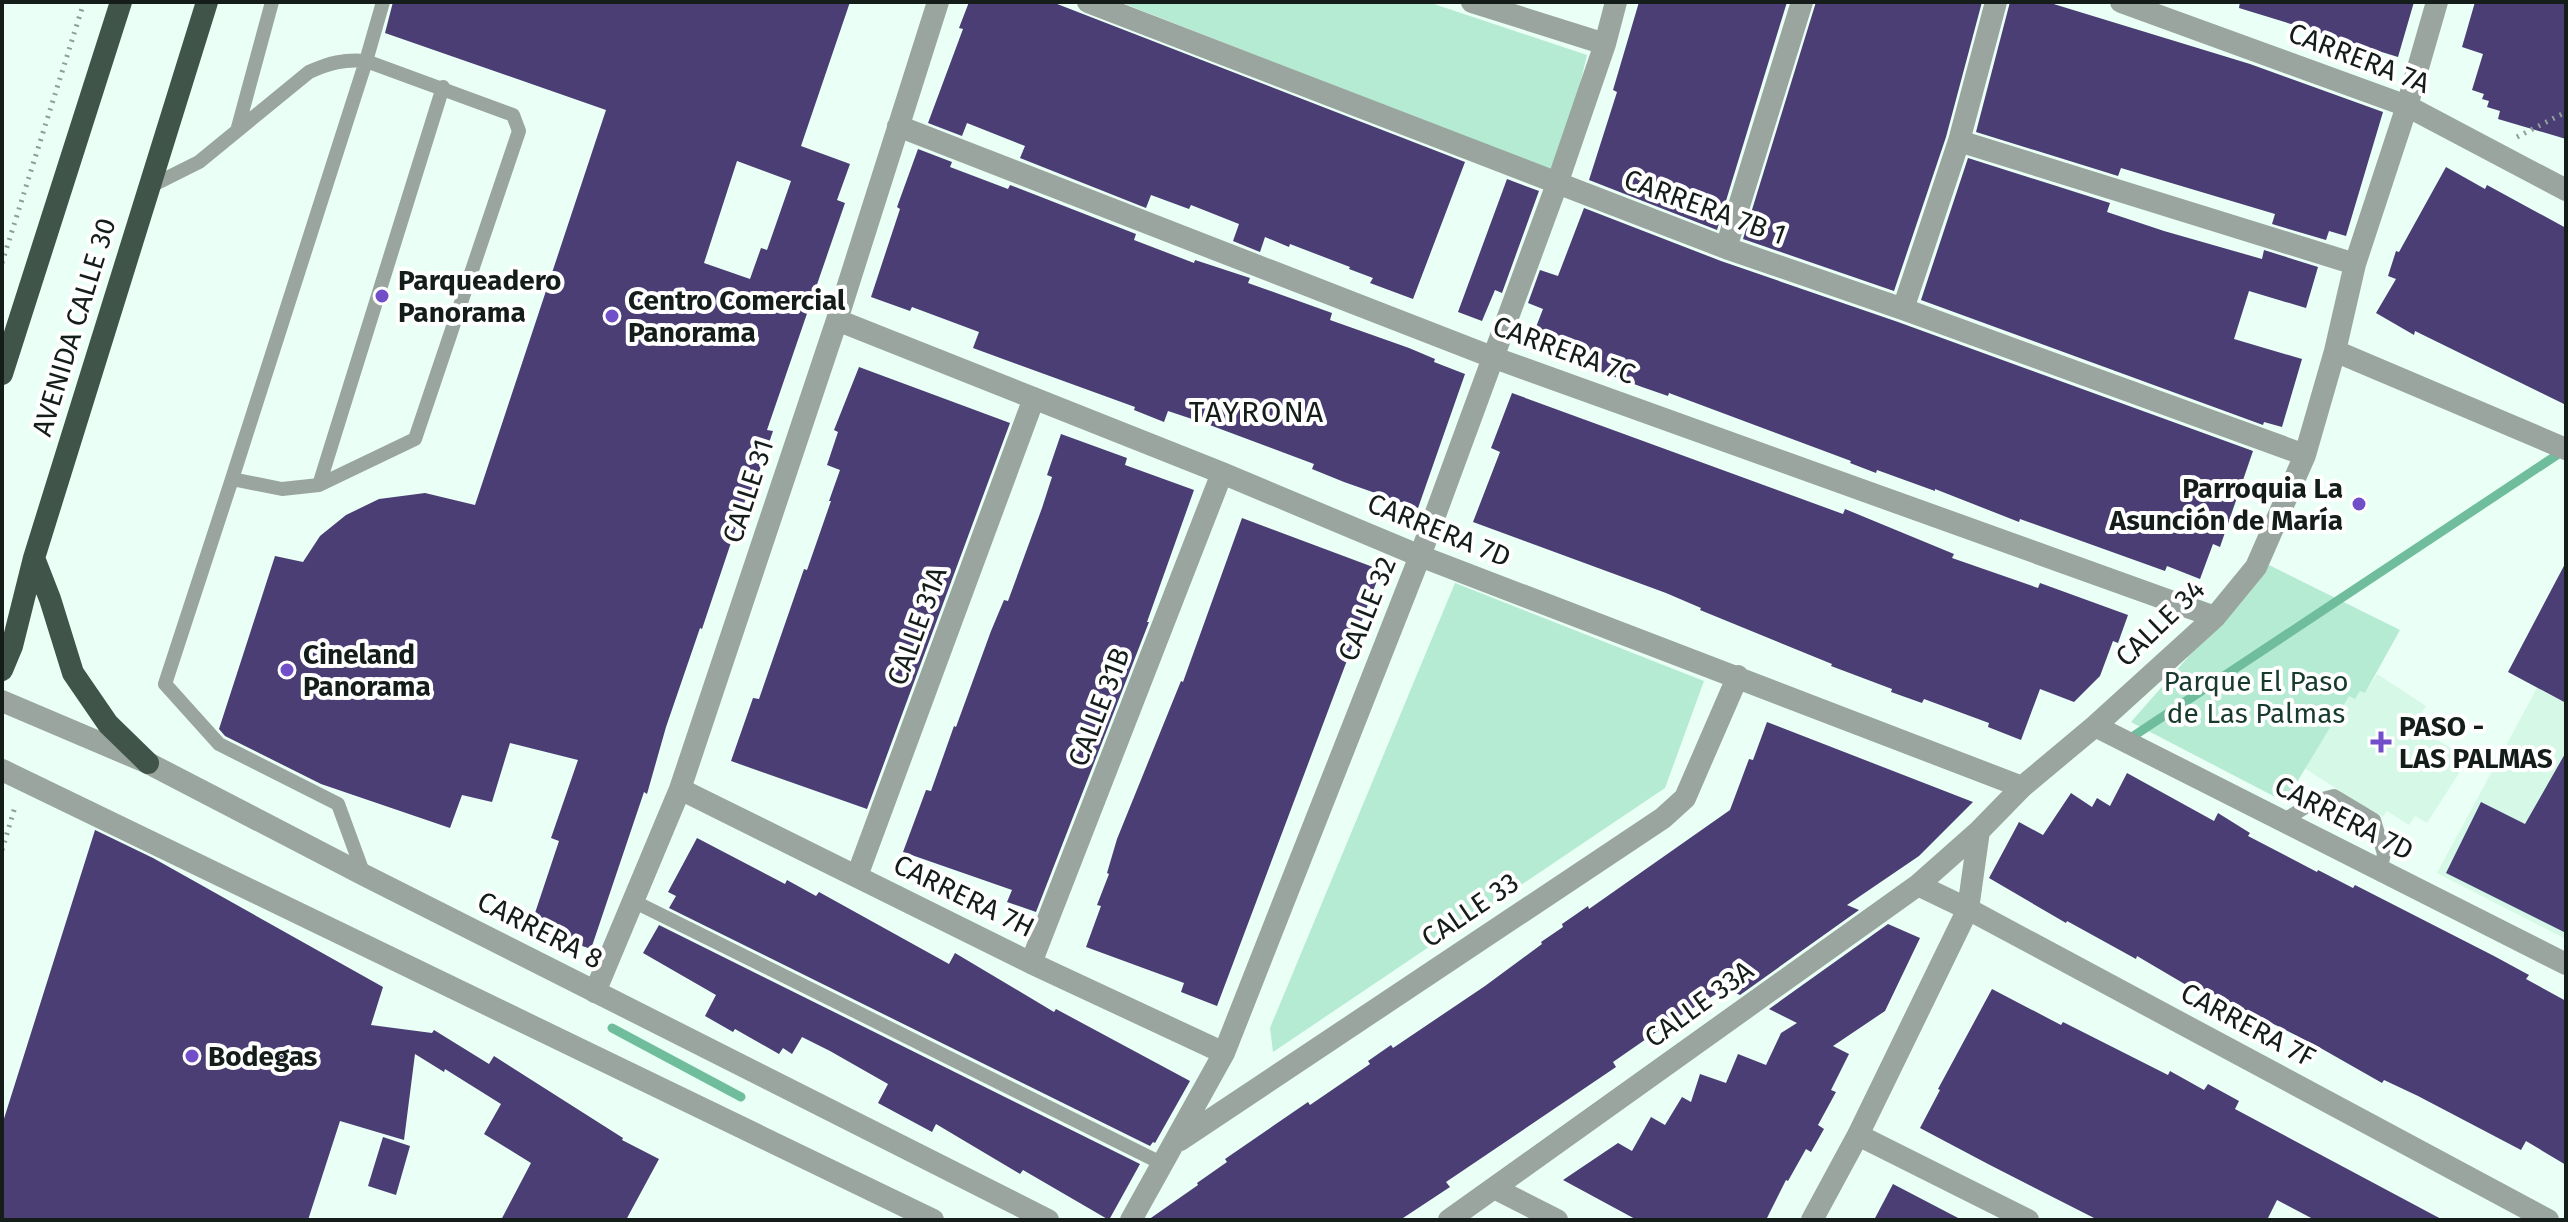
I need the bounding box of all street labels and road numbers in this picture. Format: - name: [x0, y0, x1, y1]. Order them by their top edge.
- street label: CARRERA 7A: [2284, 16, 2434, 100]
- street label: CARRERA 7B 1: [1619, 162, 1791, 252]
- street label: AVENIDA CALLE 30: [25, 214, 123, 440]
- street label: CARRERA 7C: [1488, 309, 1640, 391]
- street label: CALLE 31: [716, 435, 780, 547]
- street label: CARRERA 7D: [1363, 486, 1515, 574]
- street label: CALLE 32: [1331, 552, 1403, 666]
- street label: CALLE 31A: [880, 562, 954, 690]
- street label: CALLE 34: [2109, 573, 2211, 673]
- street label: CALLE 31B: [1061, 643, 1137, 771]
- street label: CARRERA 7D: [2269, 769, 2419, 867]
- street label: CARRERA 7H: [888, 848, 1040, 944]
- street label: CALLE 33: [1415, 866, 1525, 954]
- street label: CARRERA 8: [472, 884, 608, 976]
- street label: CALLE 33A: [1638, 954, 1760, 1054]
- street label: CARRERA 7F: [2175, 976, 2321, 1074]

